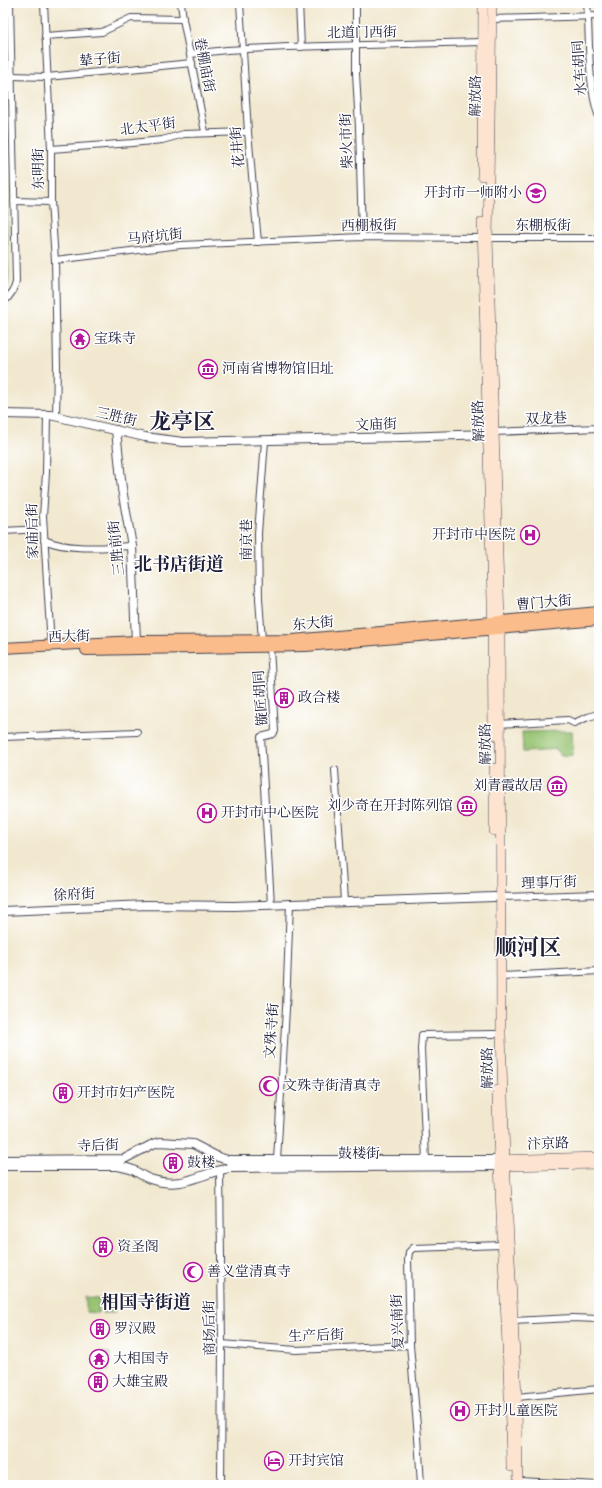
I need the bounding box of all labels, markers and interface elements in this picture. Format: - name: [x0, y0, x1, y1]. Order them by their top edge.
- street label: 北道门西街: [327, 24, 397, 41]
- street label: 卷棚庙街: [192, 36, 217, 94]
- street label: 水车胡同: [570, 40, 589, 96]
- street label: 辇子街: [78, 50, 122, 69]
- street label: 解放路: [468, 75, 483, 117]
- street label: 柴火市街: [338, 113, 355, 169]
- street label: 北太平街: [119, 115, 177, 138]
- street label: 花井街: [228, 125, 247, 169]
- street label: 东明街: [31, 148, 46, 190]
- school or university icon: 开封市一师附小: [525, 182, 547, 204]
- place label: 开封市一师附小: [424, 185, 522, 200]
- street label: 西棚板街: [341, 218, 397, 233]
- street label: 东棚板街: [515, 218, 571, 233]
- street label: 马府坑街: [126, 226, 184, 247]
- temple icon: 宝珠寺: [69, 328, 91, 350]
- place label: 宝珠寺: [94, 331, 136, 346]
- museum icon: 河南省博物馆旧址: [197, 358, 219, 380]
- place label: 河南省博物馆旧址: [222, 361, 334, 376]
- street label: 解放路: [470, 400, 487, 442]
- street label: 三胜街: [94, 404, 138, 429]
- district label: 龙亭区: [149, 410, 215, 434]
- street label: 双龙巷: [525, 410, 567, 427]
- street label: 文庙街: [355, 416, 397, 433]
- street label: 家庙后街: [25, 503, 40, 559]
- street label: 三胜前街: [106, 519, 127, 577]
- street label: 南京巷: [239, 519, 254, 561]
- hospital icon: 开封市中医院: [519, 524, 541, 546]
- place label: 开封市中医院: [432, 527, 516, 542]
- district label: 北书店街道: [134, 554, 224, 574]
- street label: 曹门大街: [515, 593, 573, 612]
- street label: 东大街: [291, 614, 335, 633]
- street label: 西大街: [48, 628, 90, 645]
- street label: 镟匠胡同: [251, 670, 270, 726]
- building icon: 政合楼: [273, 687, 295, 709]
- place label: 政合楼: [298, 690, 340, 705]
- street label: 解放路: [478, 723, 493, 765]
- museum icon: 刘青霞故居: [546, 775, 568, 797]
- place label: 刘青霞故居: [473, 778, 543, 793]
- museum icon: 刘少奇在开封陈列馆: [456, 795, 478, 817]
- place label: 刘少奇在开封陈列馆: [327, 798, 453, 813]
- hospital icon: 开封市中心医院: [196, 802, 218, 824]
- place label: 开封市中心医院: [221, 805, 319, 820]
- street label: 理事厅街: [521, 874, 577, 891]
- street label: 徐府街: [53, 886, 95, 903]
- district label: 顺河区: [495, 935, 561, 960]
- street label: 文殊寺街: [262, 1003, 281, 1059]
- street label: 解放路: [480, 1047, 495, 1089]
- mosque icon: 文殊寺街清真寺: [258, 1075, 280, 1097]
- place label: 文殊寺街清真寺: [283, 1078, 381, 1093]
- building icon: 开封市妇产医院: [52, 1082, 74, 1104]
- place label: 开封市妇产医院: [77, 1085, 175, 1100]
- street label: 汴京路: [527, 1135, 569, 1152]
- street label: 寺后街: [77, 1137, 119, 1154]
- street label: 鼓楼街: [338, 1146, 380, 1161]
- building icon: 鼓楼: [162, 1152, 184, 1174]
- place label: 鼓楼: [187, 1155, 215, 1170]
- building icon: 资圣阁: [92, 1236, 114, 1258]
- place label: 资圣阁: [117, 1239, 159, 1254]
- mosque icon: 善义堂清真寺: [182, 1261, 204, 1283]
- place label: 善义堂清真寺: [207, 1264, 291, 1279]
- district label: 相国寺街道: [101, 1292, 191, 1312]
- street label: 复兴南街: [389, 1294, 406, 1350]
- street label: 商场后街: [202, 1300, 217, 1356]
- building icon: 罗汉殿: [89, 1318, 111, 1340]
- place label: 罗汉殿: [114, 1321, 156, 1336]
- street label: 生产后街: [288, 1327, 344, 1344]
- temple icon: 大相国寺: [88, 1348, 110, 1370]
- place label: 大相国寺: [113, 1351, 169, 1366]
- building icon: 大雄宝殿: [87, 1371, 109, 1393]
- place label: 大雄宝殿: [112, 1374, 168, 1389]
- hospital icon: 开封儿童医院: [449, 1400, 471, 1422]
- place label: 开封儿童医院: [474, 1403, 558, 1418]
- hotel icon: 开封宾馆: [263, 1450, 285, 1472]
- place label: 开封宾馆: [288, 1453, 344, 1468]

